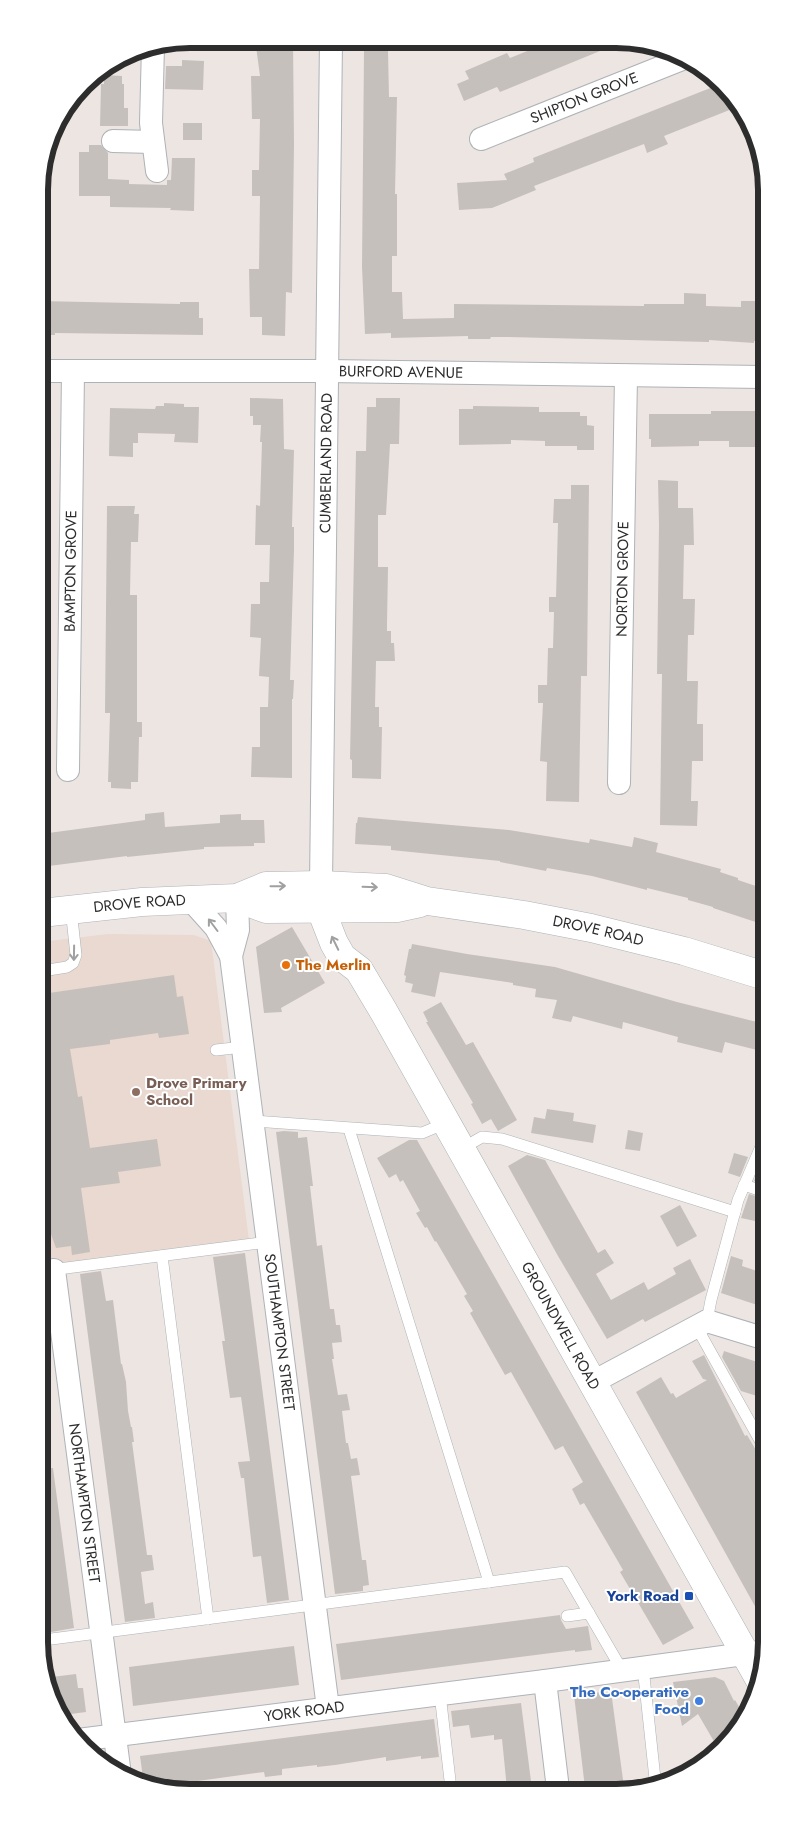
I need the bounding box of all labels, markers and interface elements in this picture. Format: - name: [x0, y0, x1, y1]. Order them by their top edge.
- street label: SHIPTON GROVE: [527, 67, 641, 129]
- street label: BURFORD AVENUE: [339, 360, 463, 384]
- street label: CUMBERLAND ROAD: [314, 393, 338, 533]
- street label: BAMPTON GROVE: [59, 510, 82, 632]
- street label: NORTON GROVE: [611, 521, 635, 637]
- one-way arrow: [270, 881, 286, 890]
- one-way arrow: [362, 882, 378, 892]
- street label: DROVE ROAD: [92, 889, 186, 918]
- street label: DROVE ROAD: [551, 910, 646, 952]
- one-way arrow: [208, 919, 219, 932]
- one-way arrow: [329, 936, 339, 951]
- one-way arrow: [69, 944, 79, 960]
- place label: The Merlin: [296, 954, 371, 976]
- marker: The Merlin: [280, 959, 292, 971]
- place label: Drove Primary School: [146, 1072, 247, 1111]
- marker: Drove Primary School: [130, 1086, 142, 1098]
- street label: SOUTHAMPTON STREET: [258, 1252, 301, 1412]
- street label: GROUNDWELL ROAD: [516, 1258, 605, 1394]
- street label: NORTHAMPTON STREET: [63, 1422, 106, 1584]
- place label: York Road: [606, 1585, 679, 1607]
- marker: York Road: [683, 1590, 695, 1602]
- place label: The Co-operative Food: [570, 1681, 689, 1720]
- street label: YORK ROAD: [263, 1695, 346, 1727]
- marker: The Co-operative Food: [693, 1695, 705, 1707]

